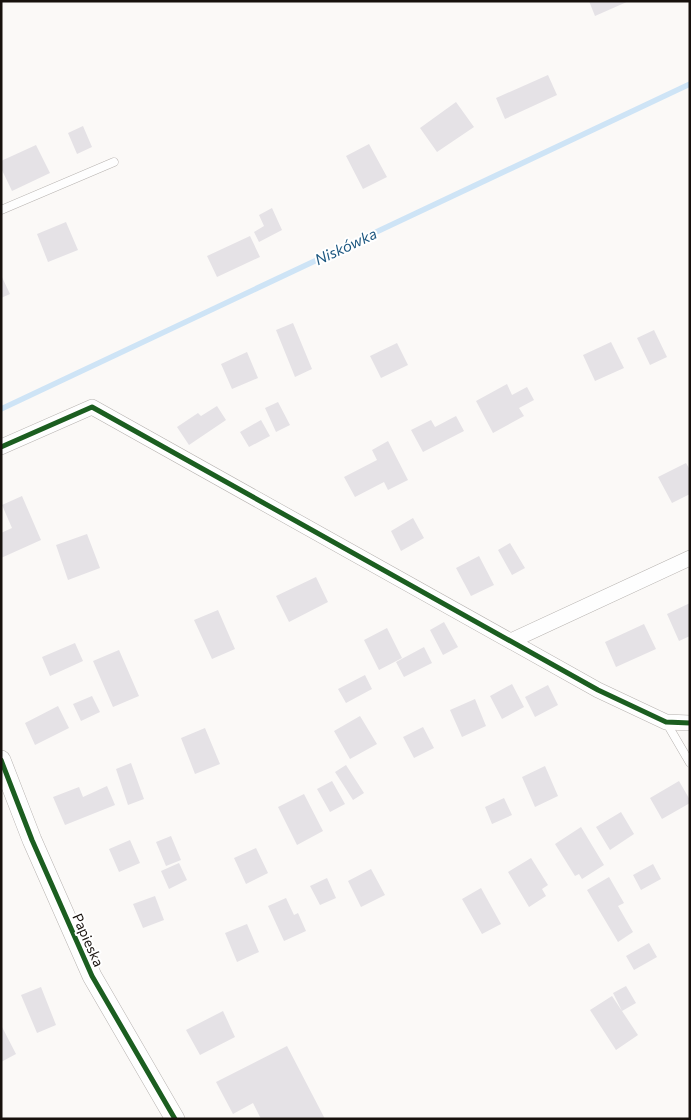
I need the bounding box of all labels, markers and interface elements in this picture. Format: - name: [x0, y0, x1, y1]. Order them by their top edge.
- water label: Niskówka: [312, 224, 380, 268]
- street label: Papieska: [69, 910, 108, 969]

